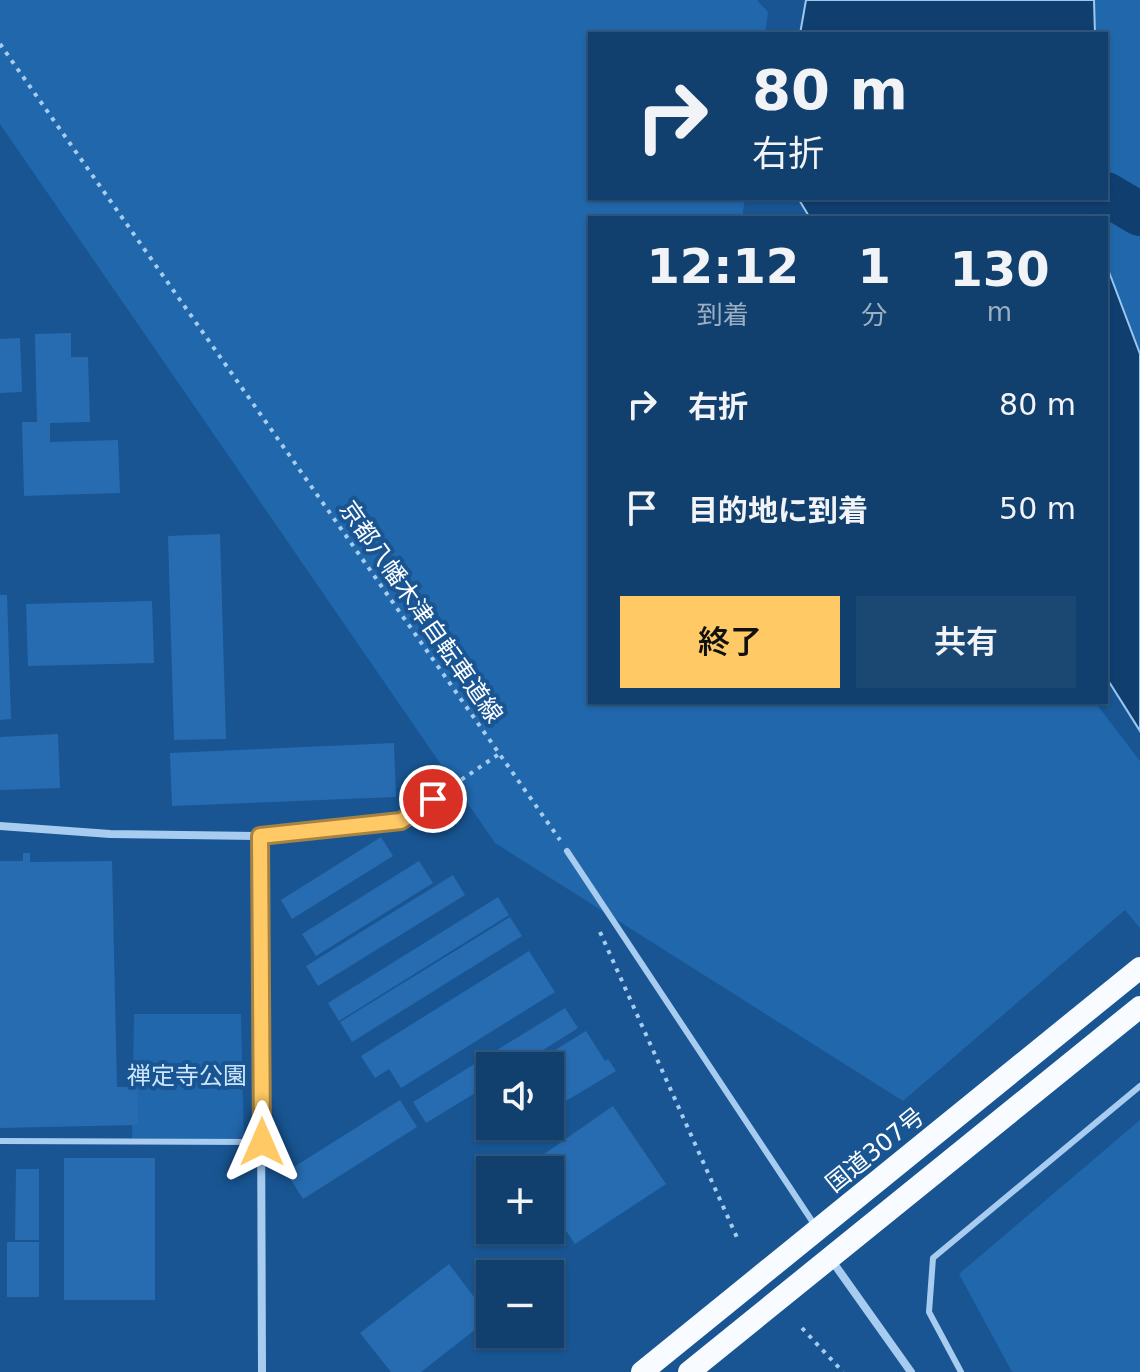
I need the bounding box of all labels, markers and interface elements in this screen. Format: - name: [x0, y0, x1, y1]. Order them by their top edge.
- text: 80 m: [752, 57, 908, 122]
- icon: right: [620, 64, 724, 168]
- text: 右折: [752, 133, 824, 174]
- text: 12:12: [646, 238, 799, 294]
- text: 1: [858, 238, 891, 294]
- text: 130: [949, 241, 1050, 297]
- text: m: [987, 297, 1012, 327]
- text: 到着: [697, 300, 749, 330]
- text: 分: [861, 300, 887, 330]
- icon: right: [620, 382, 664, 426]
- text: 80 m: [999, 387, 1076, 422]
- text: 右折: [688, 389, 748, 424]
- icon: arrive: [620, 486, 664, 530]
- text: 50 m: [999, 491, 1076, 526]
- text: 目的地に到着: [688, 493, 868, 528]
- street label: 京都八幡木津自転車道線: [334, 496, 508, 728]
- button: 終了: [620, 596, 840, 688]
- button: 共有: [856, 596, 1076, 688]
- pin: [399, 765, 467, 833]
- icon: arrive: [411, 777, 455, 821]
- map controls: [476, 1052, 564, 1348]
- button: sound: [476, 1052, 564, 1140]
- park label: 禅定寺公園: [127, 1062, 247, 1090]
- position arrow: [220, 1100, 304, 1184]
- street label: 国道307号: [820, 1102, 930, 1198]
- button: +: [476, 1156, 564, 1244]
- button: −: [476, 1260, 564, 1348]

